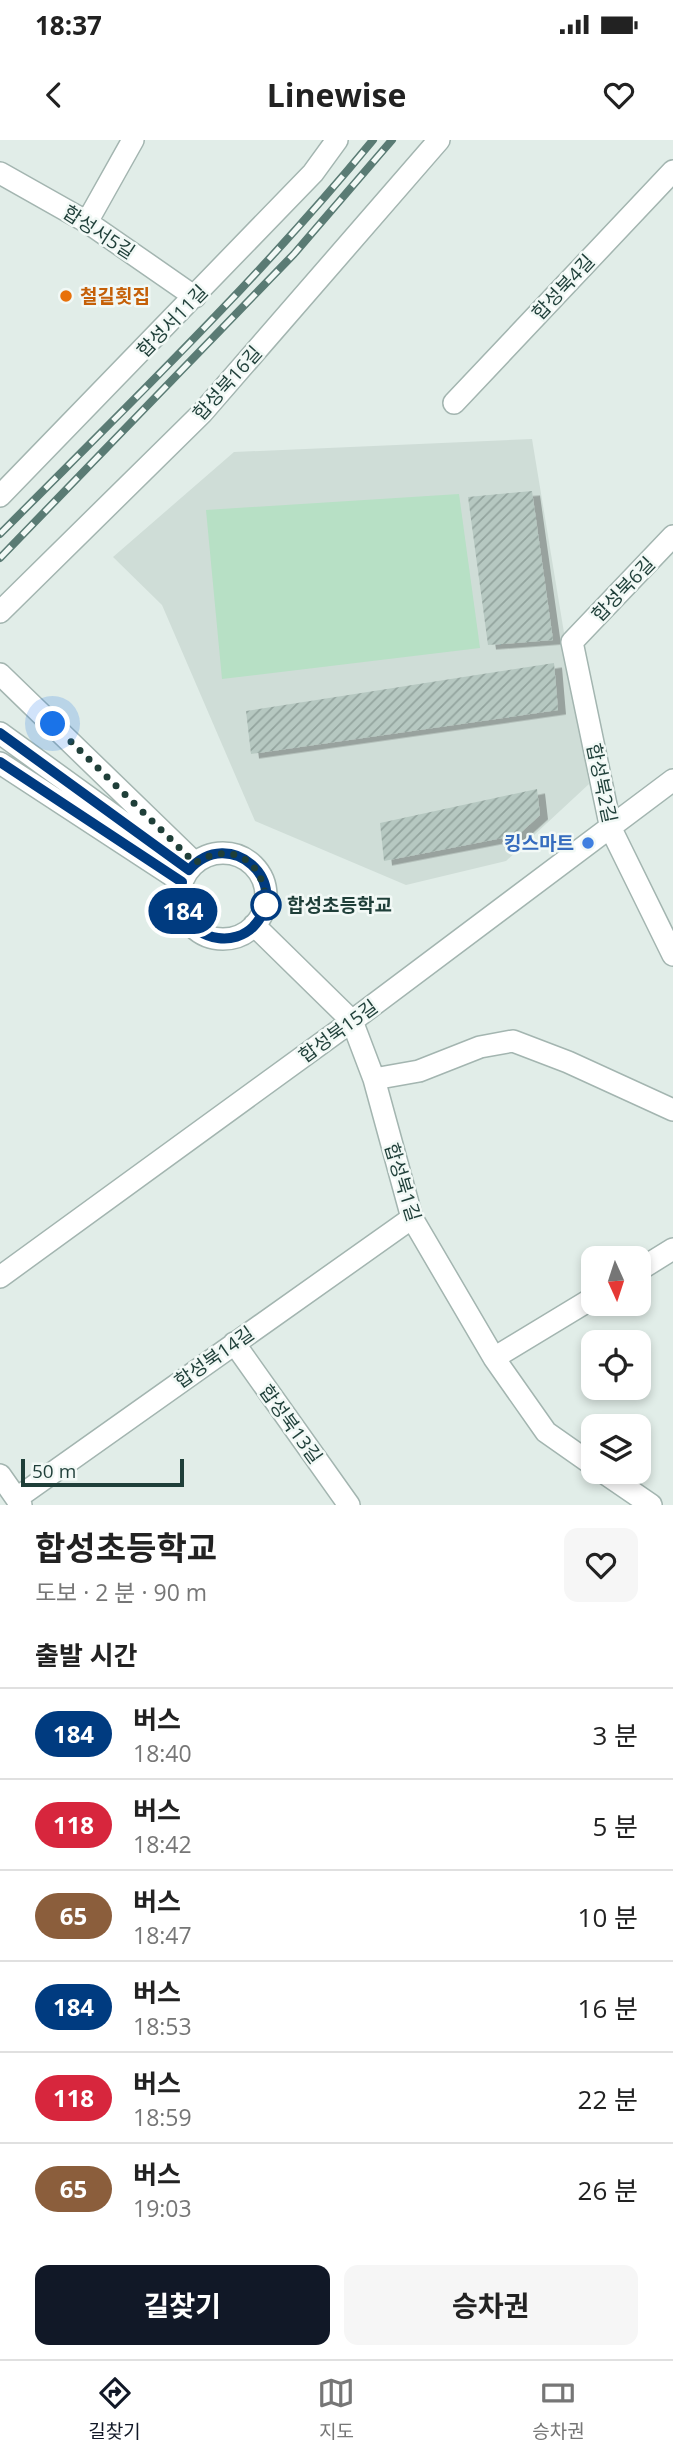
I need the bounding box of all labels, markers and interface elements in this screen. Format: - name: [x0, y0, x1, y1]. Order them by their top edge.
- text: 18:37: [35, 7, 102, 43]
- text: Linewise: [267, 73, 406, 116]
- icon: back: [35, 76, 73, 114]
- icon: heart: [600, 76, 638, 114]
- street label: 합성서5길: [58, 199, 140, 265]
- street label: 합성북4길: [526, 249, 600, 325]
- street label: 합성서11길: [131, 279, 213, 363]
- place label: 철길횟집: [80, 283, 150, 309]
- marker: 철길횟집: [58, 288, 74, 304]
- street label: 합성북16길: [187, 340, 267, 426]
- street label: 합성북6길: [586, 551, 660, 627]
- your location: [35, 706, 70, 741]
- street label: 합성북2길: [581, 741, 623, 825]
- place label: 킹스마트: [504, 830, 574, 856]
- marker: 킹스마트: [580, 835, 596, 851]
- line badge: 184: [143, 888, 223, 934]
- marker: 합성초등학교: [251, 890, 281, 920]
- place label: 합성초등학교: [287, 892, 392, 918]
- text: 184: [162, 894, 204, 927]
- street label: 합성북15길: [293, 994, 383, 1068]
- street label: 합성북1길: [379, 1140, 427, 1224]
- north arrow: [581, 1246, 651, 1316]
- map controls: [581, 1246, 651, 1484]
- street label: 합성북14길: [169, 1320, 259, 1394]
- button: locate: [581, 1330, 651, 1400]
- street label: 합성북13길: [254, 1379, 328, 1469]
- button: layers: [581, 1414, 651, 1484]
- scale bar: [21, 1456, 184, 1488]
- text: 50 m: [32, 1458, 76, 1484]
- text: 합성초등학교: [35, 1525, 217, 1570]
- button: heart: [564, 1528, 638, 1602]
- text: 도보 · 2 분 · 90 m: [35, 1576, 207, 1608]
- text: 출발 시간: [35, 1637, 137, 1673]
- text: 버스: [133, 1701, 181, 1737]
- text: 184: [53, 1717, 94, 1750]
- text: 3 분: [592, 1717, 638, 1753]
- text: 18:40: [133, 1737, 192, 1769]
- text: 버스: [133, 1792, 181, 1828]
- text: 118: [53, 1808, 94, 1841]
- text: 5 분: [592, 1808, 638, 1844]
- text: 18:42: [133, 1828, 192, 1860]
- text: 버스: [133, 1883, 181, 1919]
- text: 65: [60, 1899, 87, 1932]
- text: 10 분: [578, 1899, 638, 1935]
- text: 18:47: [133, 1919, 192, 1951]
- text: 버스: [133, 1974, 181, 2010]
- text: 184: [53, 1990, 94, 2023]
- text: 16 분: [578, 1990, 638, 2026]
- text: 18:53: [133, 2010, 192, 2042]
- text: 버스: [133, 2065, 181, 2101]
- text: 118: [53, 2081, 94, 2114]
- text: 22 분: [578, 2081, 638, 2117]
- text: 18:59: [133, 2101, 192, 2133]
- text: 버스: [133, 2156, 181, 2192]
- text: 65: [60, 2172, 87, 2205]
- text: 26 분: [578, 2172, 638, 2208]
- text: 19:03: [133, 2192, 192, 2224]
- button: 길찾기: [35, 2265, 330, 2345]
- button: 승차권: [344, 2265, 638, 2345]
- tab: 길찾기: [88, 2374, 141, 2444]
- tab: 지도: [317, 2374, 355, 2444]
- tab: 승차권: [532, 2374, 585, 2444]

